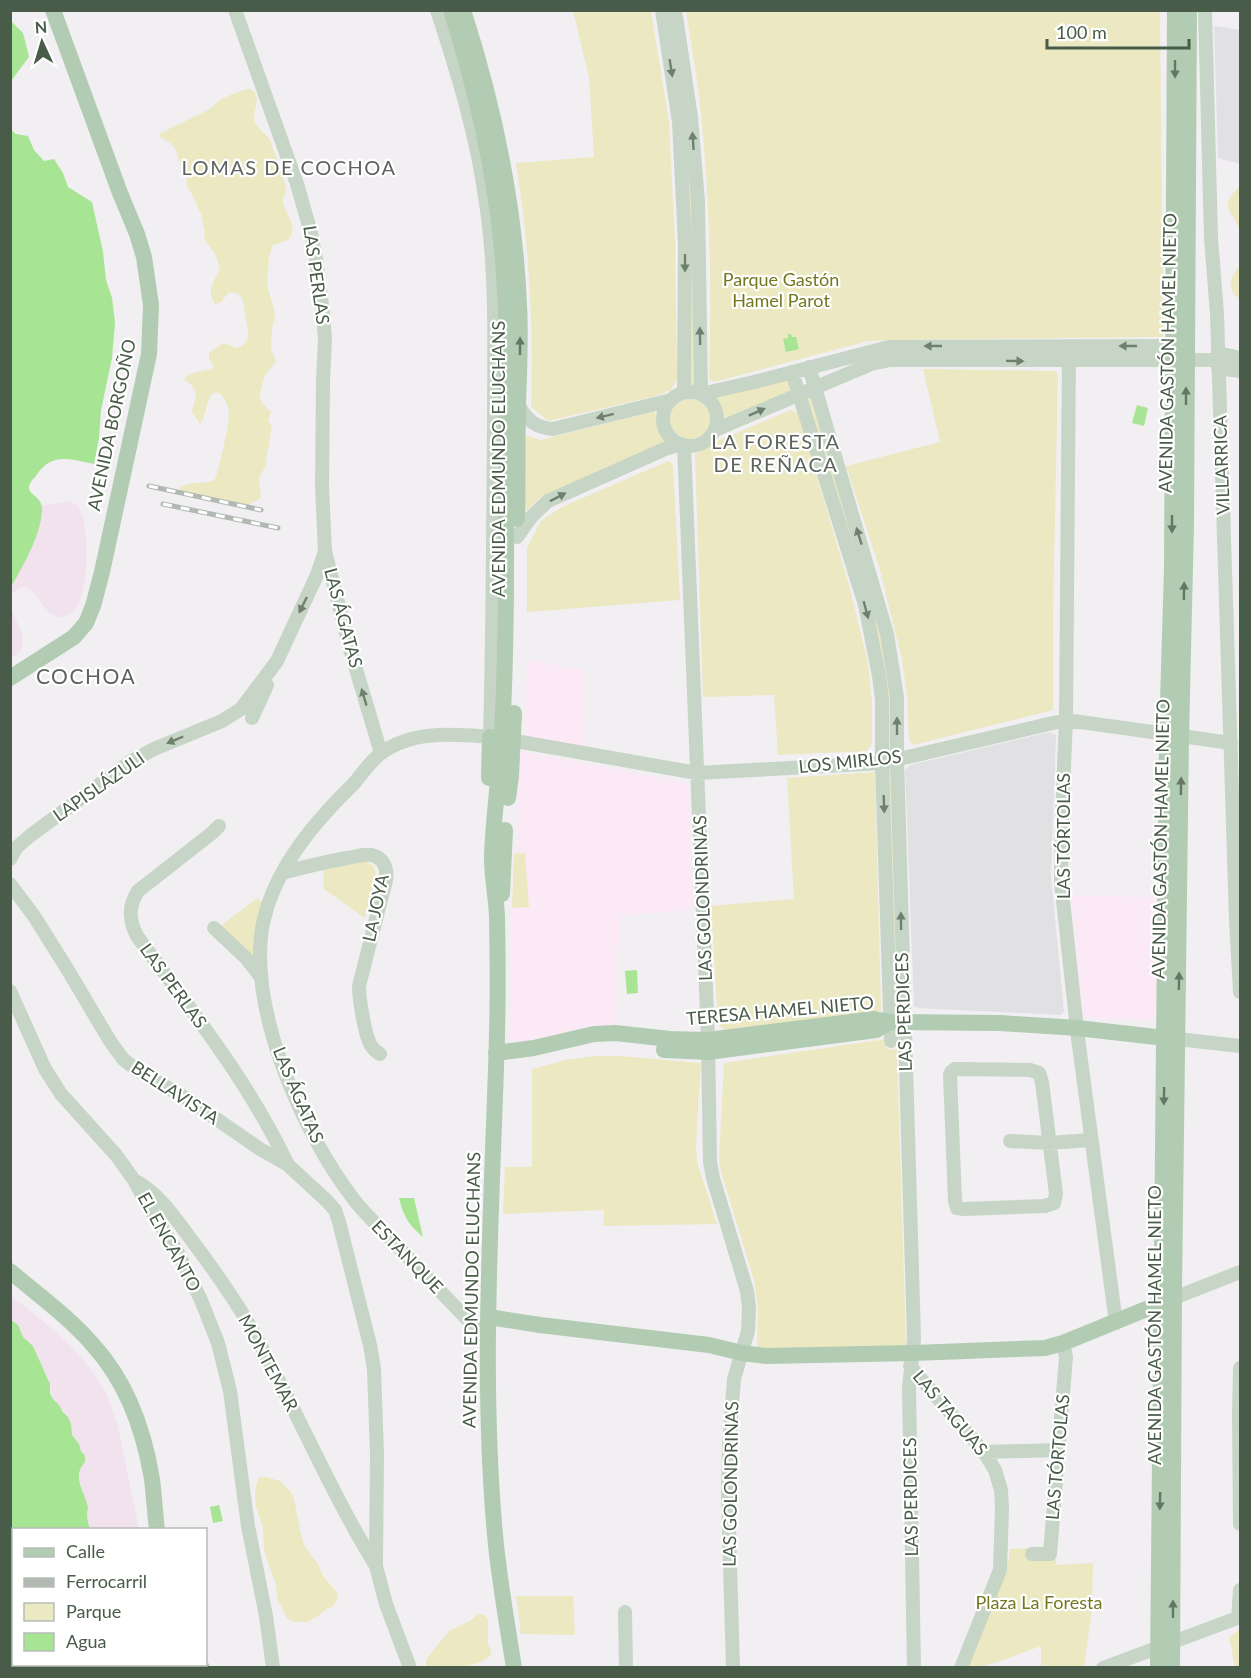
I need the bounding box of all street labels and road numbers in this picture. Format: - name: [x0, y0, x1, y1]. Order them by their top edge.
- street label: AVENIDA GASTÓN HAMEL NIETO: [1154, 213, 1180, 493]
- street label: LAS PERLAS: [299, 224, 335, 326]
- street label: AVENIDA EDMUNDO ELUCHANS: [487, 321, 509, 597]
- street label: AVENIDA BORGOÑO: [82, 337, 140, 513]
- street label: VILLARRICA: [1208, 414, 1234, 515]
- street label: LAS ÁGATAS: [320, 565, 368, 670]
- street label: AVENIDA GASTÓN HAMEL NIETO: [1147, 699, 1173, 979]
- street label: LOS MIRLOS: [797, 745, 902, 777]
- street label: LAPISLÁZULI: [48, 747, 148, 826]
- street label: LAS TÓRTOLAS: [1052, 773, 1074, 899]
- street label: LAS GOLONDRINAS: [688, 815, 716, 981]
- street label: LA JOYA: [357, 871, 393, 944]
- street label: LAS PERLAS: [136, 939, 212, 1032]
- street label: LAS PERDICES: [890, 952, 916, 1072]
- street label: TERESA HAMEL NIETO: [685, 991, 875, 1029]
- street label: LAS ÁGATAS: [269, 1043, 329, 1146]
- street label: BELLAVISTA: [128, 1056, 224, 1129]
- street label: AVENIDA EDMUNDO ELUCHANS: [458, 1152, 484, 1428]
- street label: AVENIDA GASTÓN HAMEL NIETO: [1143, 1185, 1165, 1465]
- street label: EL ENCANTO: [134, 1188, 206, 1295]
- street label: ESTANQUE: [367, 1215, 448, 1298]
- street label: MONTEMAR: [234, 1311, 304, 1415]
- street label: LAS TAGUAS: [909, 1365, 993, 1459]
- street label: LAS TÓRTOLAS: [1041, 1393, 1073, 1521]
- street label: LAS GOLONDRINAS: [718, 1401, 742, 1567]
- street label: LAS PERDICES: [898, 1437, 922, 1557]

